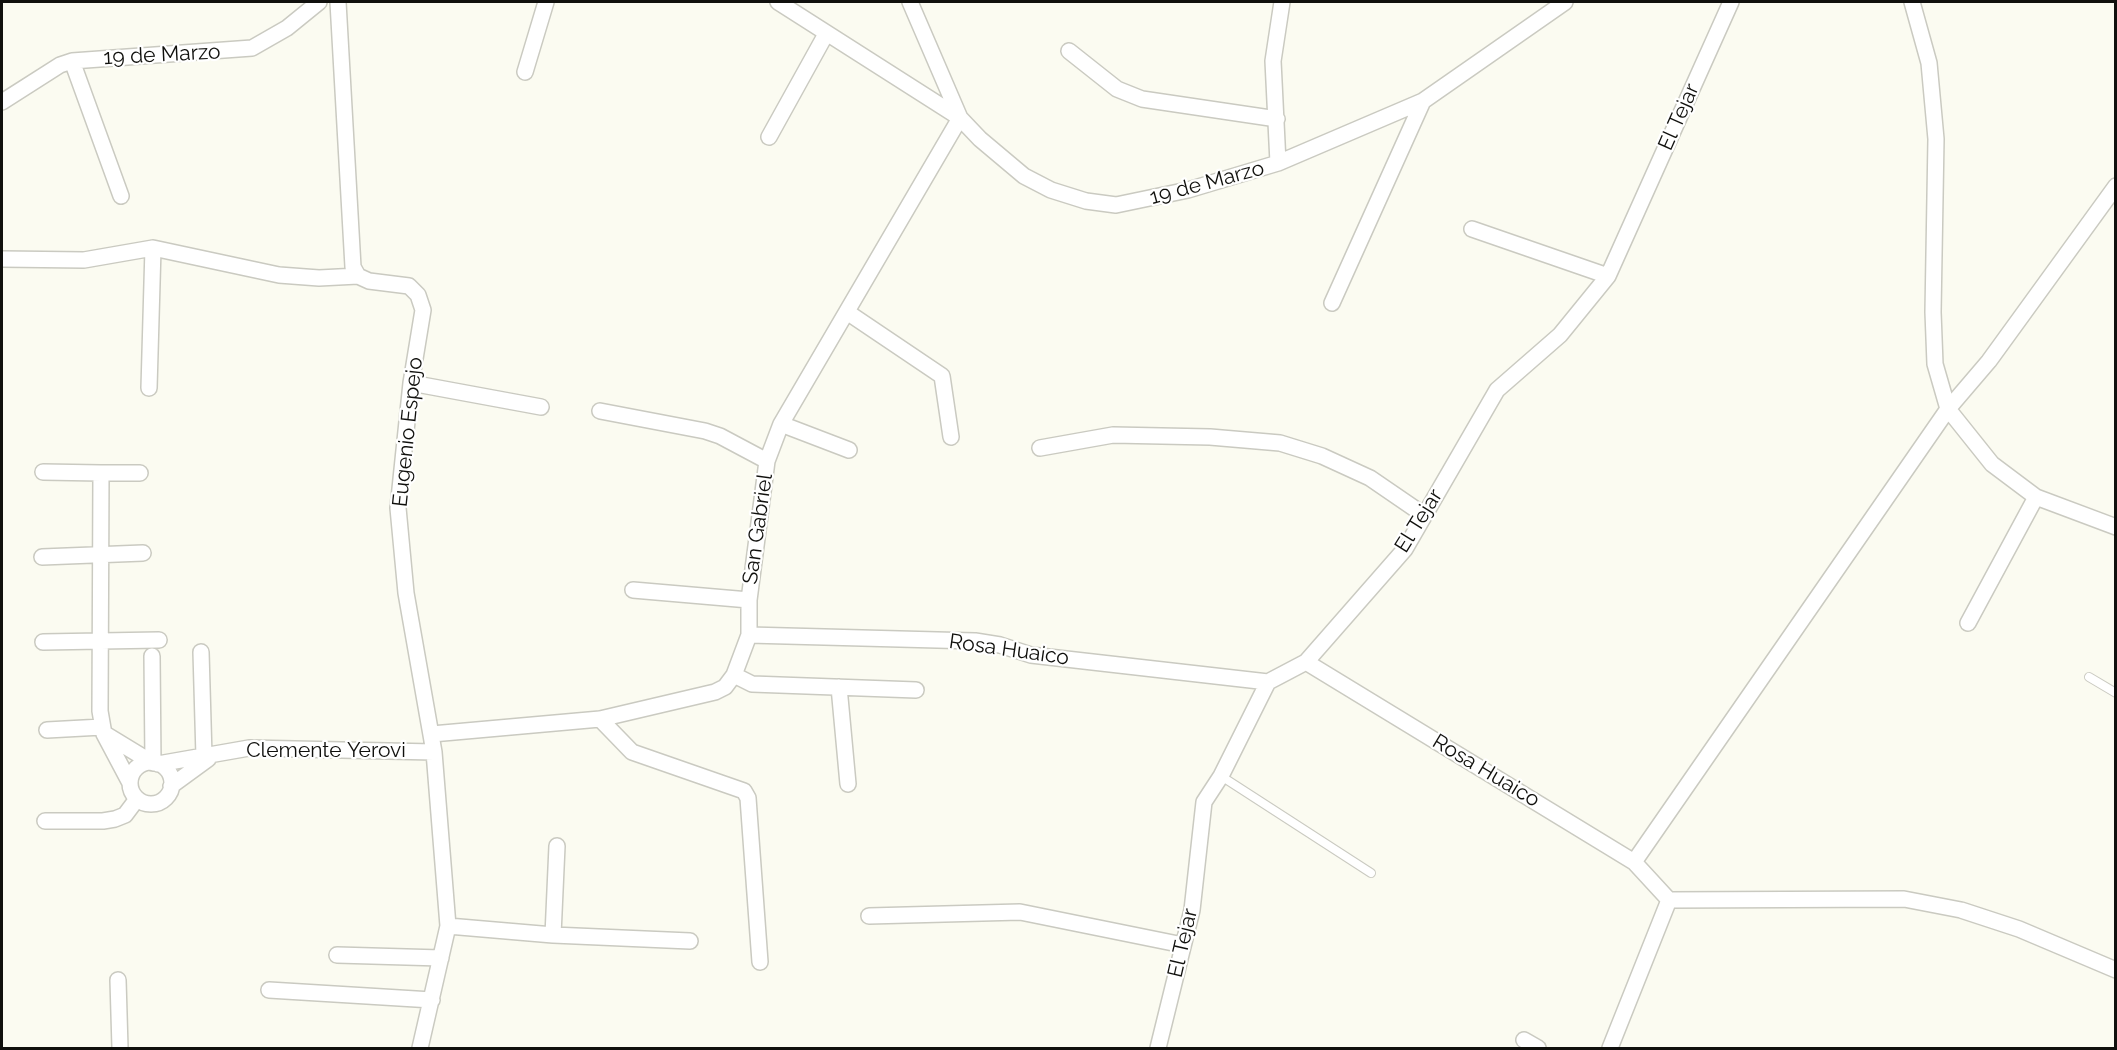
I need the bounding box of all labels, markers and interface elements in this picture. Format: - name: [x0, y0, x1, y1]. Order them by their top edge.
- street label: 19 de Marzo: [103, 39, 221, 71]
- street label: El Tejar: [1653, 80, 1705, 154]
- street label: 19 de Marzo: [1147, 156, 1267, 210]
- street label: Eugenio Espejo: [388, 356, 428, 508]
- street label: San Gabriel: [738, 472, 778, 586]
- street label: El Tejar: [1390, 485, 1448, 557]
- street label: Rosa Huaico: [947, 629, 1071, 671]
- street label: Rosa Huaico: [1428, 729, 1544, 813]
- street label: Clemente Yerovi: [246, 738, 406, 764]
- street label: El Tejar: [1163, 906, 1203, 980]

